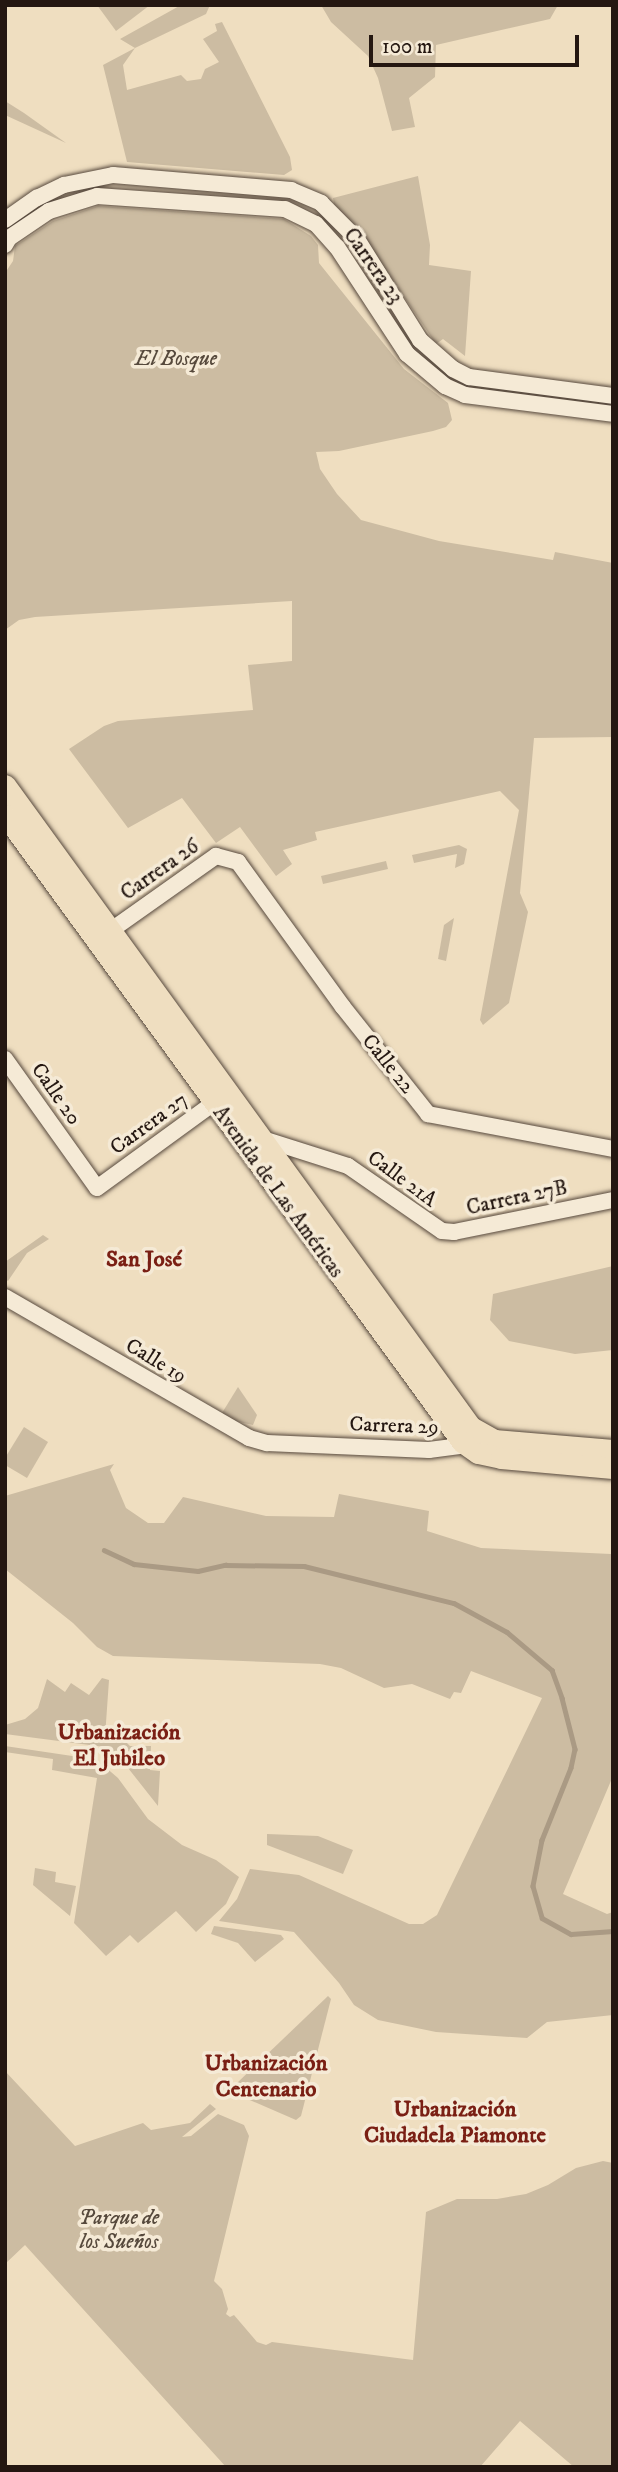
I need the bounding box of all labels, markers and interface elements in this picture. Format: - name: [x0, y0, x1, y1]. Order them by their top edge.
- scale bar: [373, 21, 583, 65]
- text: 100 m: [382, 34, 433, 60]
- street label: Carrera 23: [338, 223, 408, 309]
- park label: El Bosque: [135, 346, 217, 372]
- street label: Carrera 26: [116, 834, 204, 906]
- street label: Calle 22: [356, 1029, 420, 1099]
- street label: Calle 20: [26, 1058, 86, 1130]
- street label: Carrera 27: [105, 1088, 193, 1160]
- street label: Avenida de Las Américas: [207, 1101, 349, 1283]
- street label: Calle 21A: [362, 1145, 442, 1213]
- street label: Carrera 27B: [464, 1175, 570, 1221]
- district label: San José: [106, 1246, 182, 1274]
- street label: Calle 19: [121, 1333, 191, 1389]
- street label: Carrera 29: [349, 1412, 439, 1440]
- district label: Urbanización El Jubileo: [58, 1719, 180, 1773]
- district label: Urbanización Centenario: [205, 2050, 327, 2104]
- district label: Urbanización Ciudadela Piamonte: [364, 2096, 546, 2150]
- park label: Parque de los Sueños: [79, 2205, 159, 2255]

